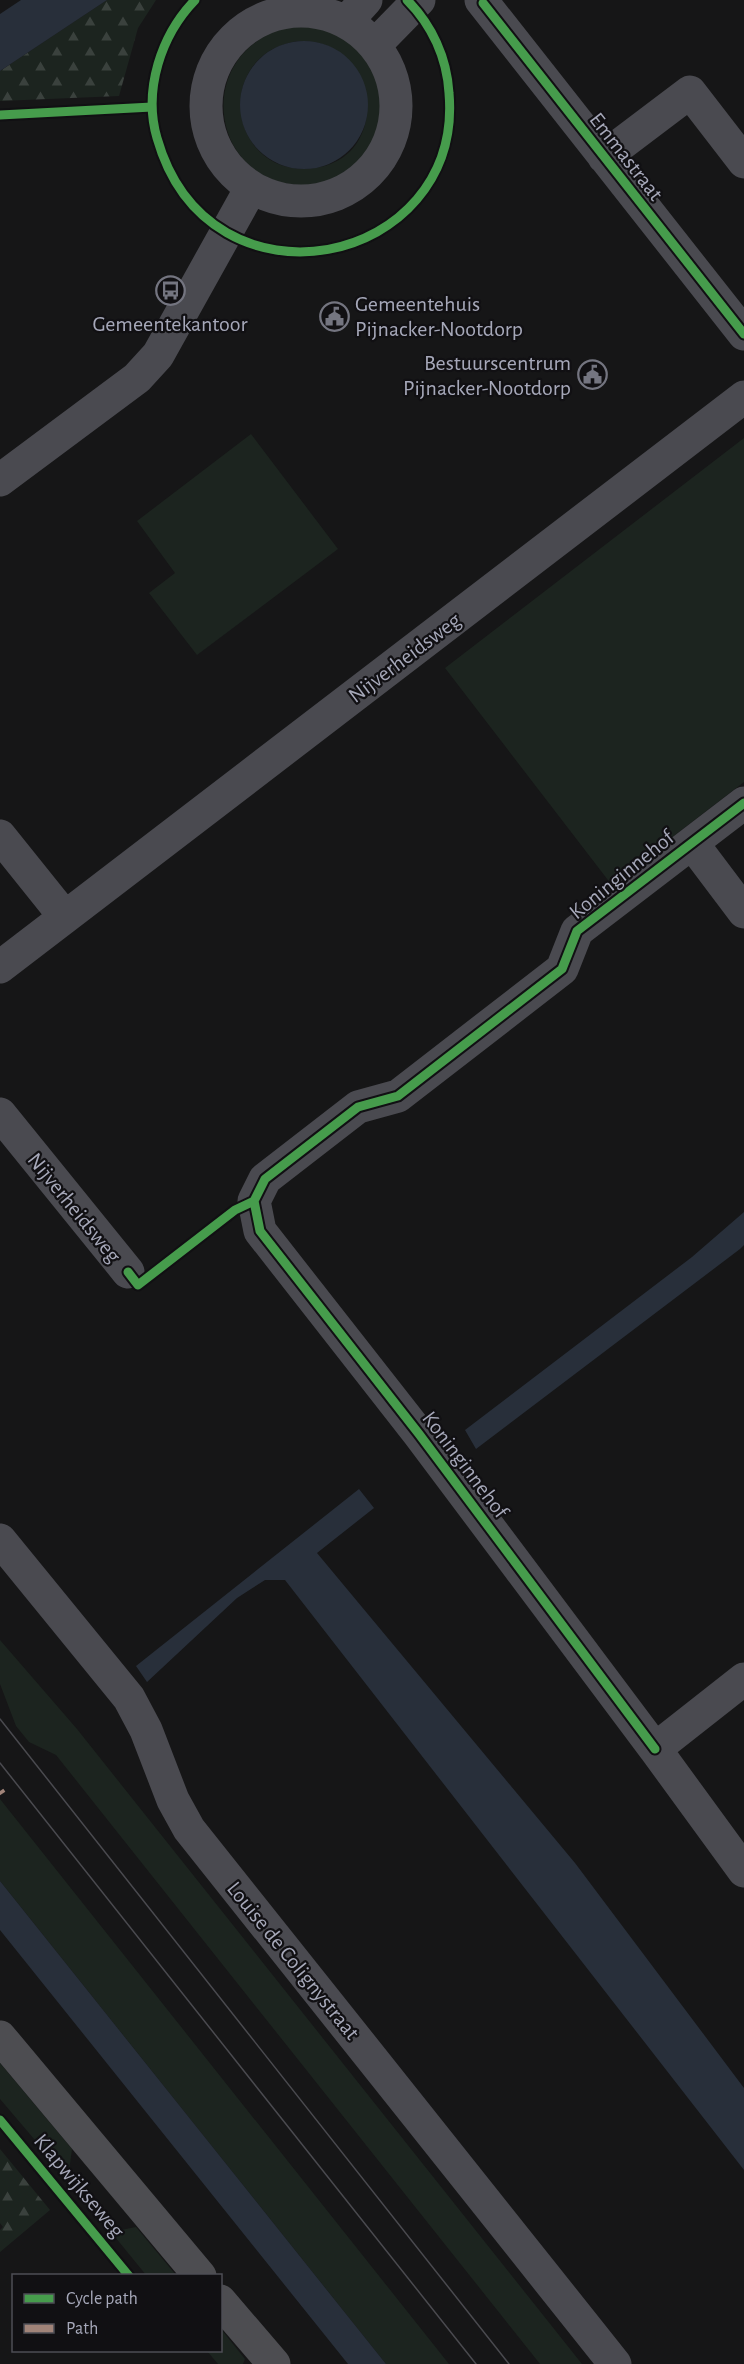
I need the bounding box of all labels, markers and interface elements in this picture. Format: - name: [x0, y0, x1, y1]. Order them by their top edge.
- street label: Emmastraat: [585, 109, 667, 205]
- bus stop icon: Gemeentekantoor: [154, 275, 186, 307]
- place label: Gemeentehuis Pijnacker-Nootdorp: [355, 293, 523, 340]
- public building icon: Gemeentehuis Pijnacker-Nootdorp: [318, 300, 350, 332]
- place label: Gemeentekantoor: [92, 313, 248, 335]
- place label: Bestuurscentrum Pijnacker-Nootdorp: [403, 352, 571, 399]
- public building icon: Bestuurscentrum Pijnacker-Nootdorp: [576, 359, 608, 391]
- street label: Nijverheidsweg: [344, 609, 465, 707]
- street label: Koninginnehof: [565, 825, 679, 923]
- street label: Nijverheidsweg: [23, 1149, 125, 1267]
- street label: Koninginnehof: [418, 1407, 513, 1523]
- street label: Louise de Colignystraat: [223, 1877, 364, 2044]
- street label: Klapwijkseweg: [30, 2130, 129, 2242]
- legend: [12, 2274, 222, 2352]
- text: Cycle path: [66, 2290, 138, 2308]
- text: Path: [66, 2320, 98, 2338]

